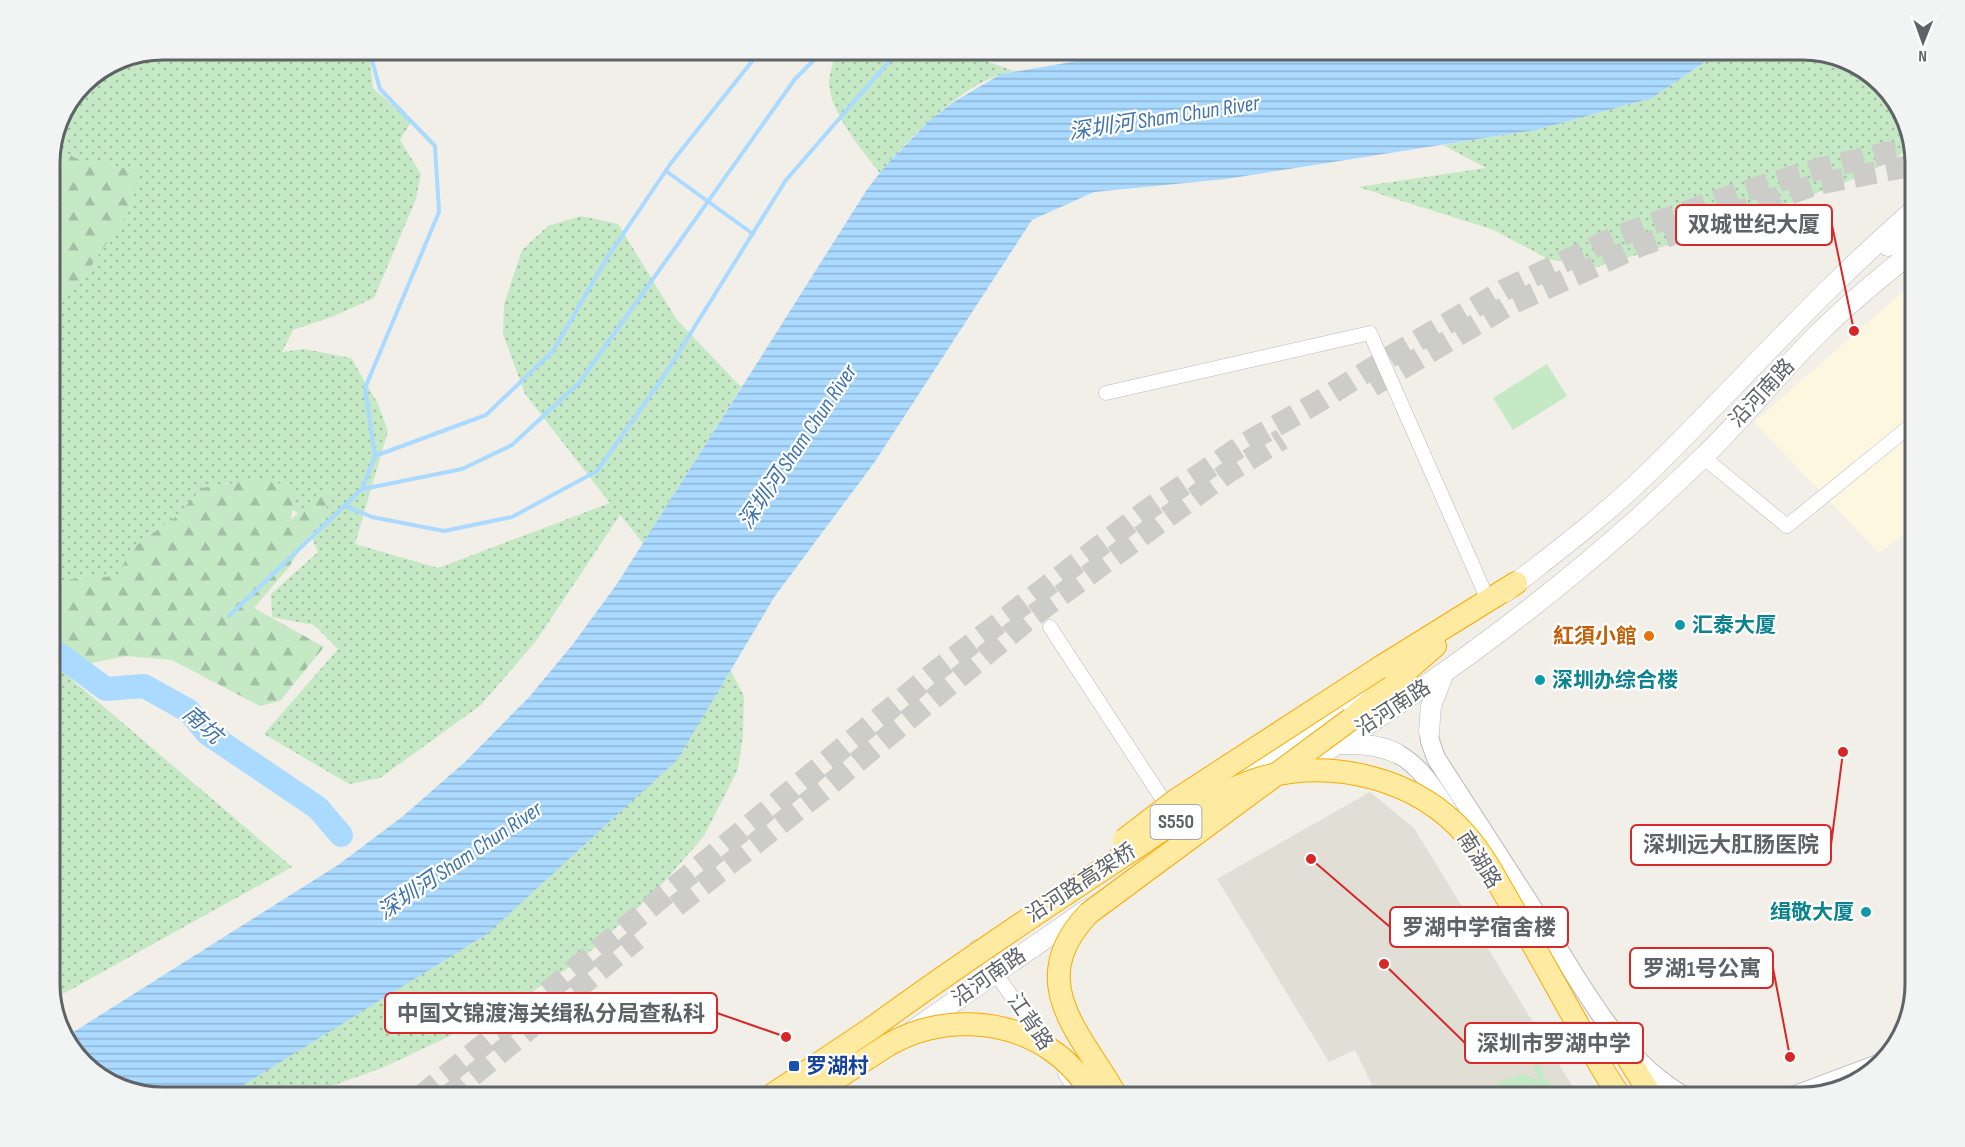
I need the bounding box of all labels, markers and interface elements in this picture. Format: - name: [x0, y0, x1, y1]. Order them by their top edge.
- north arrow: [1893, 12, 1953, 72]
- text: N: [1918, 46, 1927, 65]
- water label: 深圳河 Sham Chun River: [1067, 89, 1262, 146]
- callout: 双城世纪大厦: [1676, 205, 1832, 245]
- text: 双城世纪大厦: [1688, 212, 1820, 239]
- street label: 沿河南路: [1724, 354, 1800, 432]
- water label: 深圳河 Sham Chun River: [733, 359, 863, 534]
- place label: 汇泰大厦: [1692, 613, 1776, 638]
- marker: 汇泰大厦: [1673, 618, 1687, 632]
- place label: 紅須小館: [1553, 624, 1637, 649]
- marker: 紅須小館: [1642, 629, 1656, 643]
- place label: 深圳办综合楼: [1552, 668, 1678, 693]
- marker: 深圳办综合楼: [1533, 673, 1547, 687]
- street label: 沿河南路: [1351, 675, 1435, 741]
- water label: 南坑: [177, 700, 230, 752]
- water label: 深圳河 Sham Chun River: [373, 796, 548, 926]
- road number: S550: [1150, 805, 1202, 839]
- callout: 深圳远大肛肠医院: [1631, 825, 1831, 865]
- street label: 南湖路: [1452, 827, 1506, 893]
- text: 深圳远大肛肠医院: [1643, 832, 1819, 859]
- street label: 沿河路高架桥: [1021, 838, 1141, 928]
- place label: 缉敬大厦: [1770, 900, 1854, 925]
- marker: 缉敬大厦: [1859, 905, 1873, 919]
- callout: 罗湖中学宿舍楼: [1390, 907, 1568, 947]
- text: 罗湖中学宿舍楼: [1402, 915, 1556, 942]
- street label: 沿河南路: [947, 943, 1031, 1011]
- callout: 罗湖1号公寓: [1630, 948, 1773, 988]
- text: 罗湖1号公寓: [1643, 956, 1761, 983]
- street label: 江背路: [1002, 989, 1058, 1055]
- callout: 中国文锦渡海关缉私分局查私科: [385, 993, 717, 1033]
- text: 中国文锦渡海关缉私分局查私科: [397, 1001, 705, 1028]
- callout: 深圳市罗湖中学: [1465, 1023, 1643, 1063]
- text: 深圳市罗湖中学: [1477, 1031, 1631, 1058]
- place label: 罗湖村: [806, 1054, 869, 1079]
- marker: 罗湖村: [787, 1059, 801, 1073]

